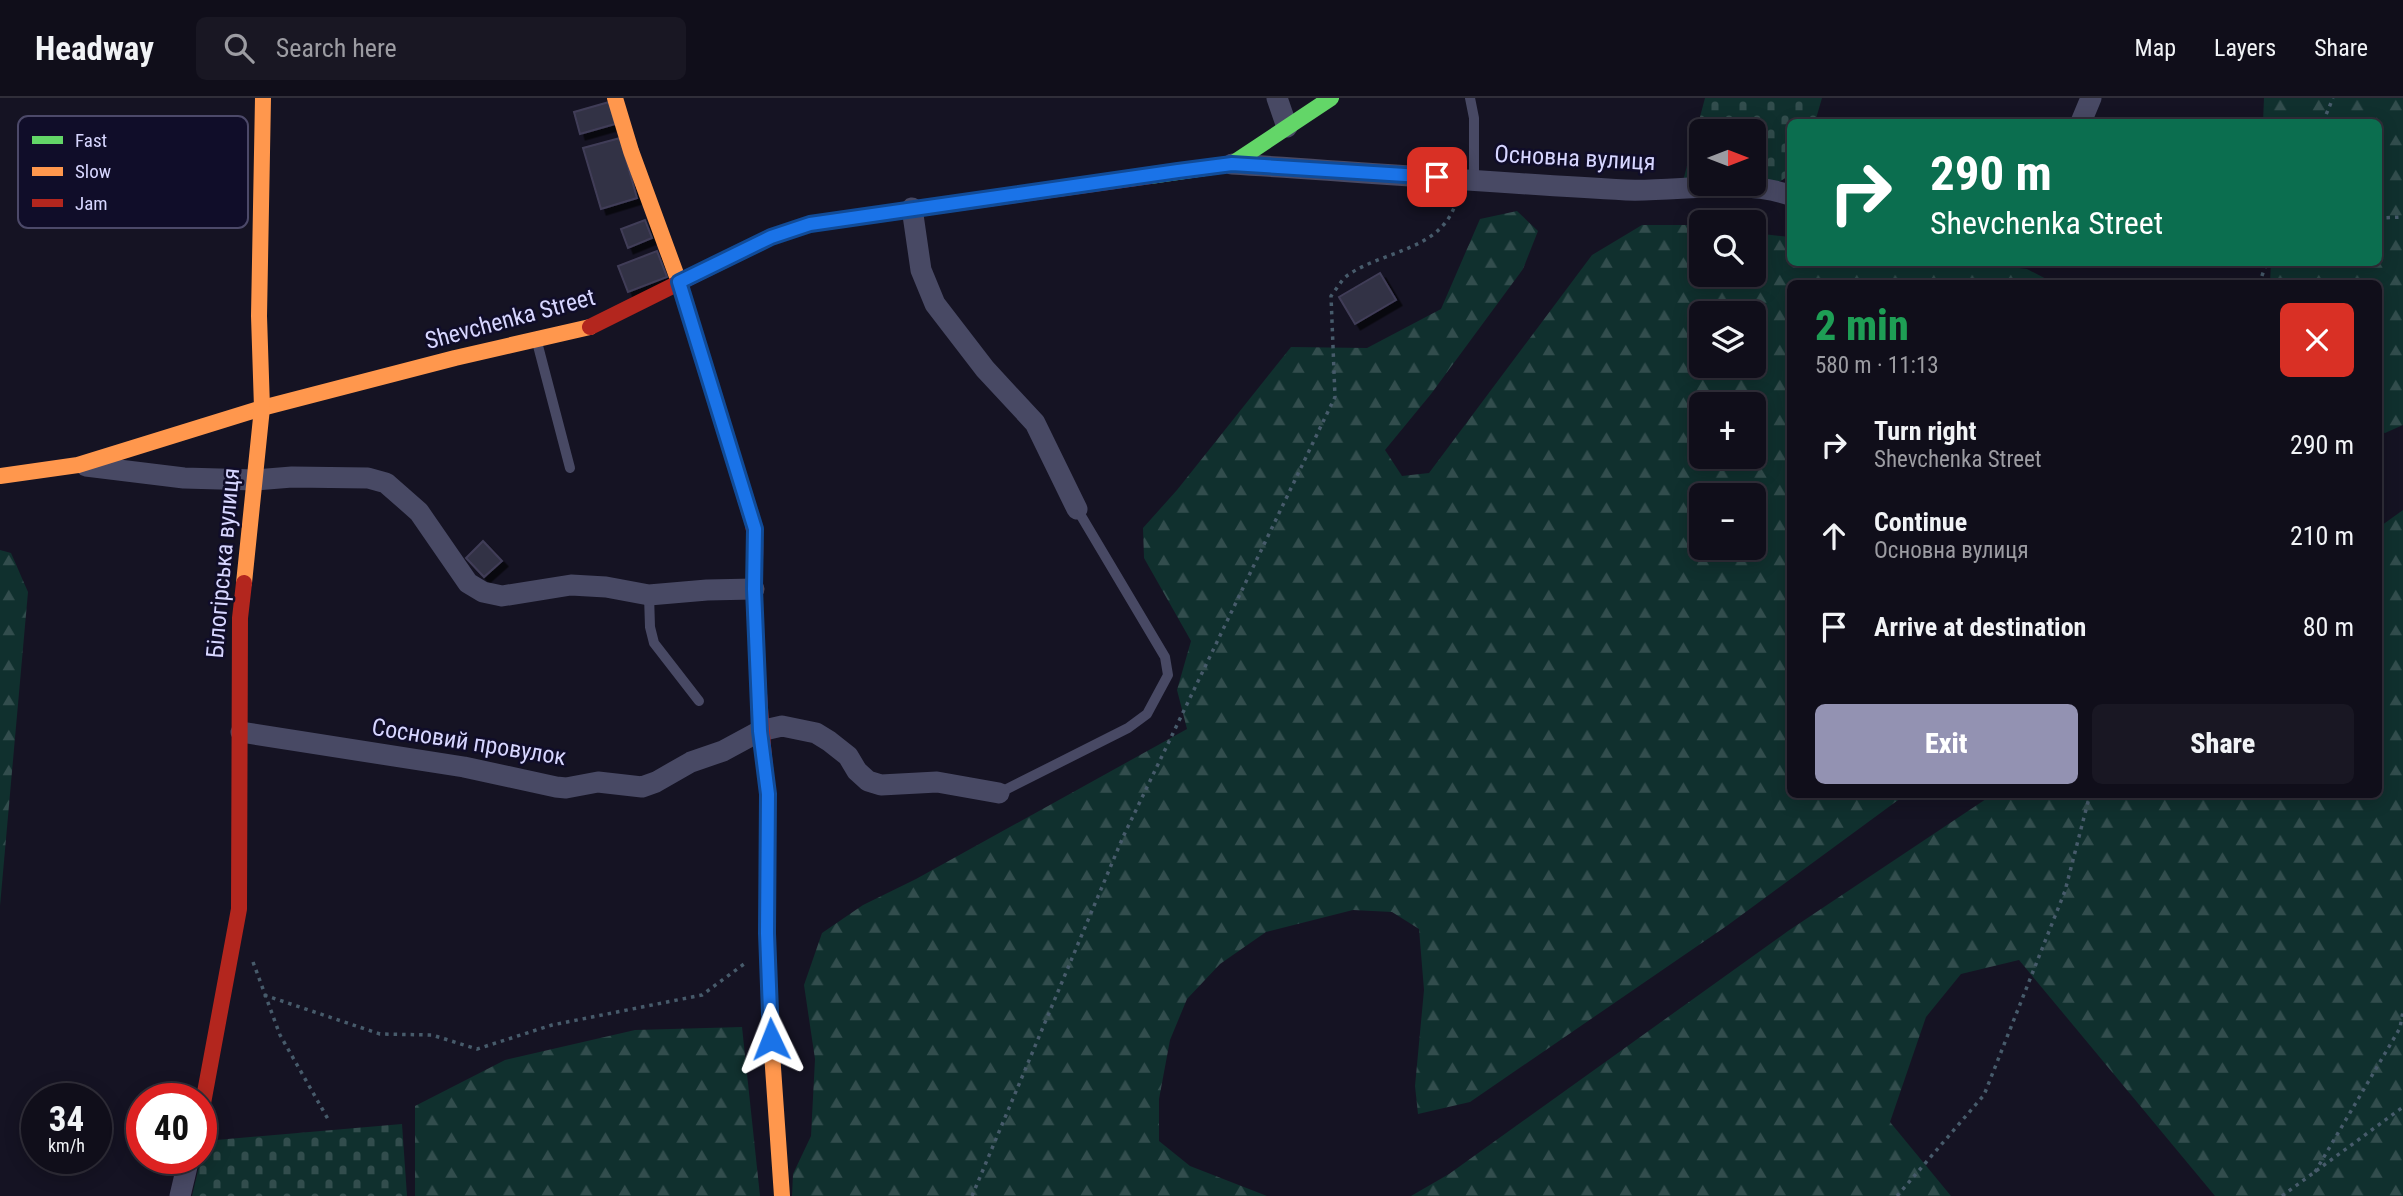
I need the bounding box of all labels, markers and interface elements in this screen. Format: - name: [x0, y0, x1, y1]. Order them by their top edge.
- search box: [196, 17, 686, 80]
- text: Headway: [35, 29, 154, 68]
- icon: search: [220, 29, 258, 67]
- text: Search here: [276, 33, 397, 63]
- text: Map: [2135, 34, 2176, 62]
- text: Layers: [2214, 34, 2276, 62]
- text: Share: [2314, 34, 2368, 62]
- legend: [18, 116, 248, 228]
- north arrow: [1689, 119, 1766, 196]
- map controls: [1689, 119, 1766, 560]
- text: Fast: [75, 129, 107, 152]
- street label: Основна вулиця: [1494, 140, 1656, 176]
- text: 290 m: [1930, 145, 2052, 202]
- pin: [1407, 147, 1467, 207]
- icon: right: [1815, 147, 1906, 238]
- icon: arrive: [1418, 158, 1456, 196]
- text: Slow: [75, 160, 111, 183]
- text: Jam: [75, 192, 108, 215]
- text: Shevchenka Street: [1930, 204, 2163, 242]
- button: search: [1689, 210, 1766, 287]
- street label: Shevchenka Street: [422, 283, 598, 355]
- button: layers: [1689, 301, 1766, 378]
- text: 2 min: [1815, 301, 1909, 350]
- button: close: [2280, 303, 2354, 377]
- text: 580 m · 11:13: [1815, 352, 1939, 379]
- button: +: [1689, 392, 1766, 469]
- text: Turn right: [1874, 416, 1976, 446]
- icon: right: [1815, 426, 1853, 464]
- text: 290 m: [2290, 430, 2354, 460]
- text: Shevchenka Street: [1874, 446, 2042, 473]
- street label: Білогірська вулиця: [201, 467, 245, 659]
- button: −: [1689, 483, 1766, 560]
- text: Continue: [1874, 507, 1967, 537]
- icon: ahead: [1815, 517, 1853, 555]
- text: 210 m: [2290, 521, 2354, 551]
- text: Основна вулиця: [1874, 537, 2029, 564]
- icon: arrive: [1815, 608, 1853, 646]
- text: Arrive at destination: [1874, 612, 2086, 642]
- text: 80 m: [2303, 612, 2354, 642]
- button: Exit: [1815, 704, 2078, 784]
- button: Share: [2092, 704, 2354, 784]
- street label: Сосновий провулок: [370, 713, 569, 771]
- position arrow: [734, 1002, 808, 1076]
- speed limit sign: 40: [126, 1083, 217, 1174]
- text: 34: [49, 1099, 84, 1140]
- text: km/h: [48, 1135, 85, 1156]

